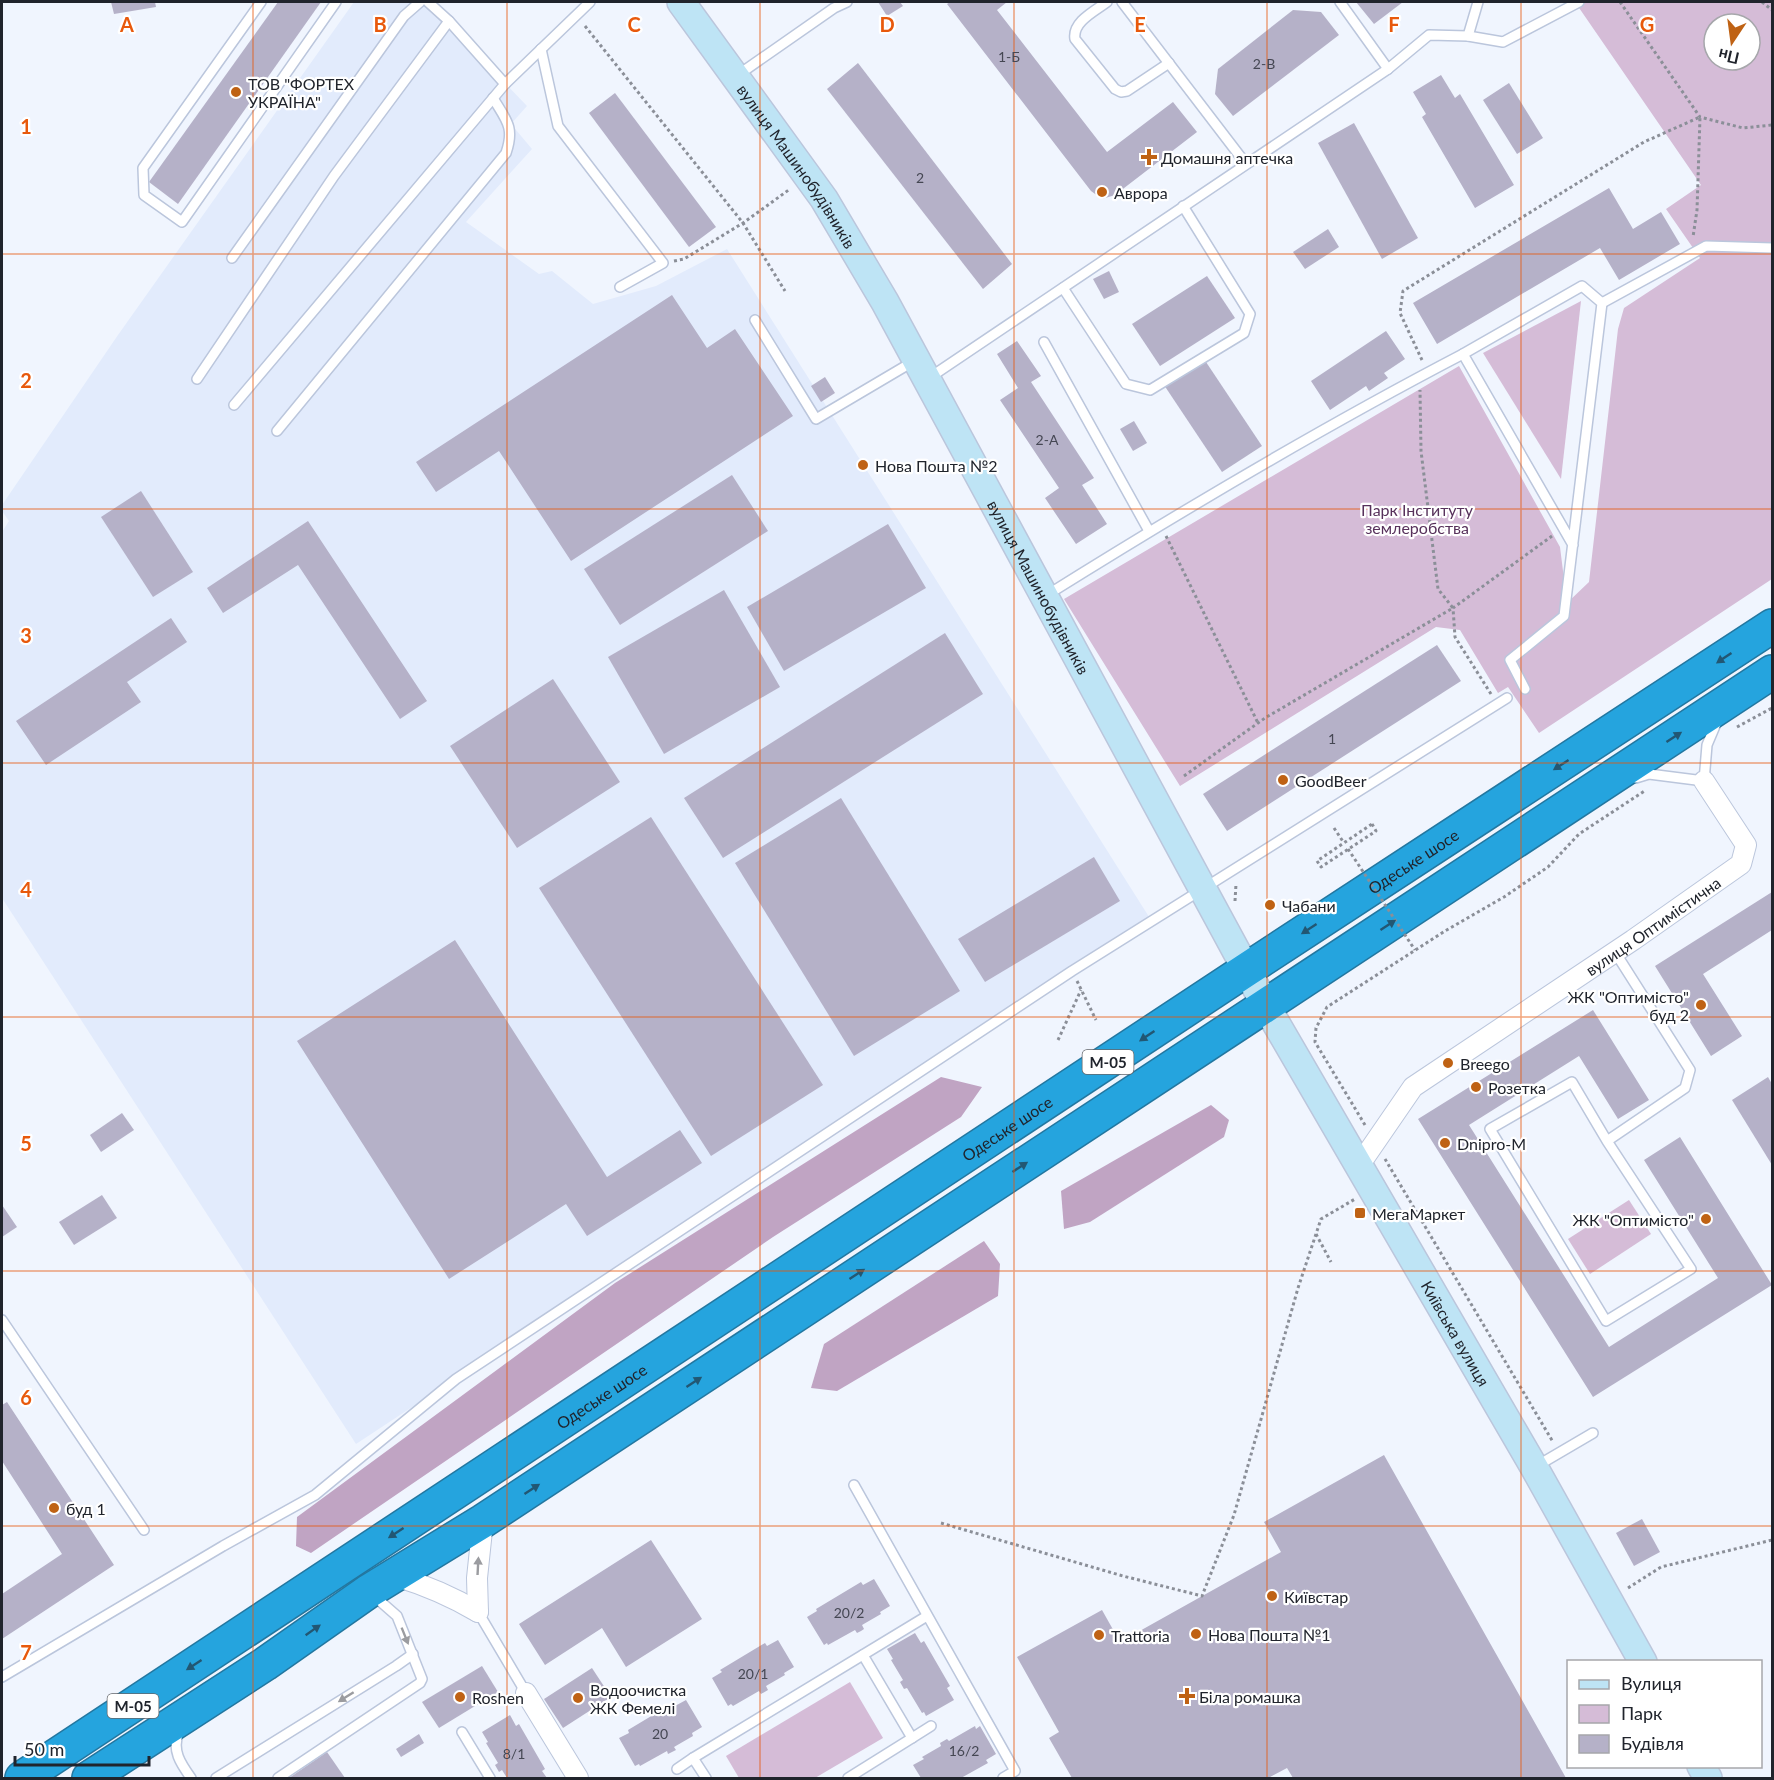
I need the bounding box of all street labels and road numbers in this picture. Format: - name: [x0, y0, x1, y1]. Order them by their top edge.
- street label: вулиця Машинобудівників: [734, 80, 860, 251]
- street label: вулиця Машинобудівників: [984, 496, 1094, 677]
- street label: Одеське шосе: [1364, 824, 1462, 897]
- street label: вулиця Оптимістична: [1582, 872, 1724, 979]
- road number: М-05: [1082, 1050, 1134, 1074]
- street label: Одеське шосе: [958, 1091, 1056, 1165]
- street label: Київська вулиця: [1418, 1277, 1494, 1389]
- street label: Одеське шосе: [552, 1359, 650, 1432]
- road number: М-05: [108, 1694, 158, 1718]

